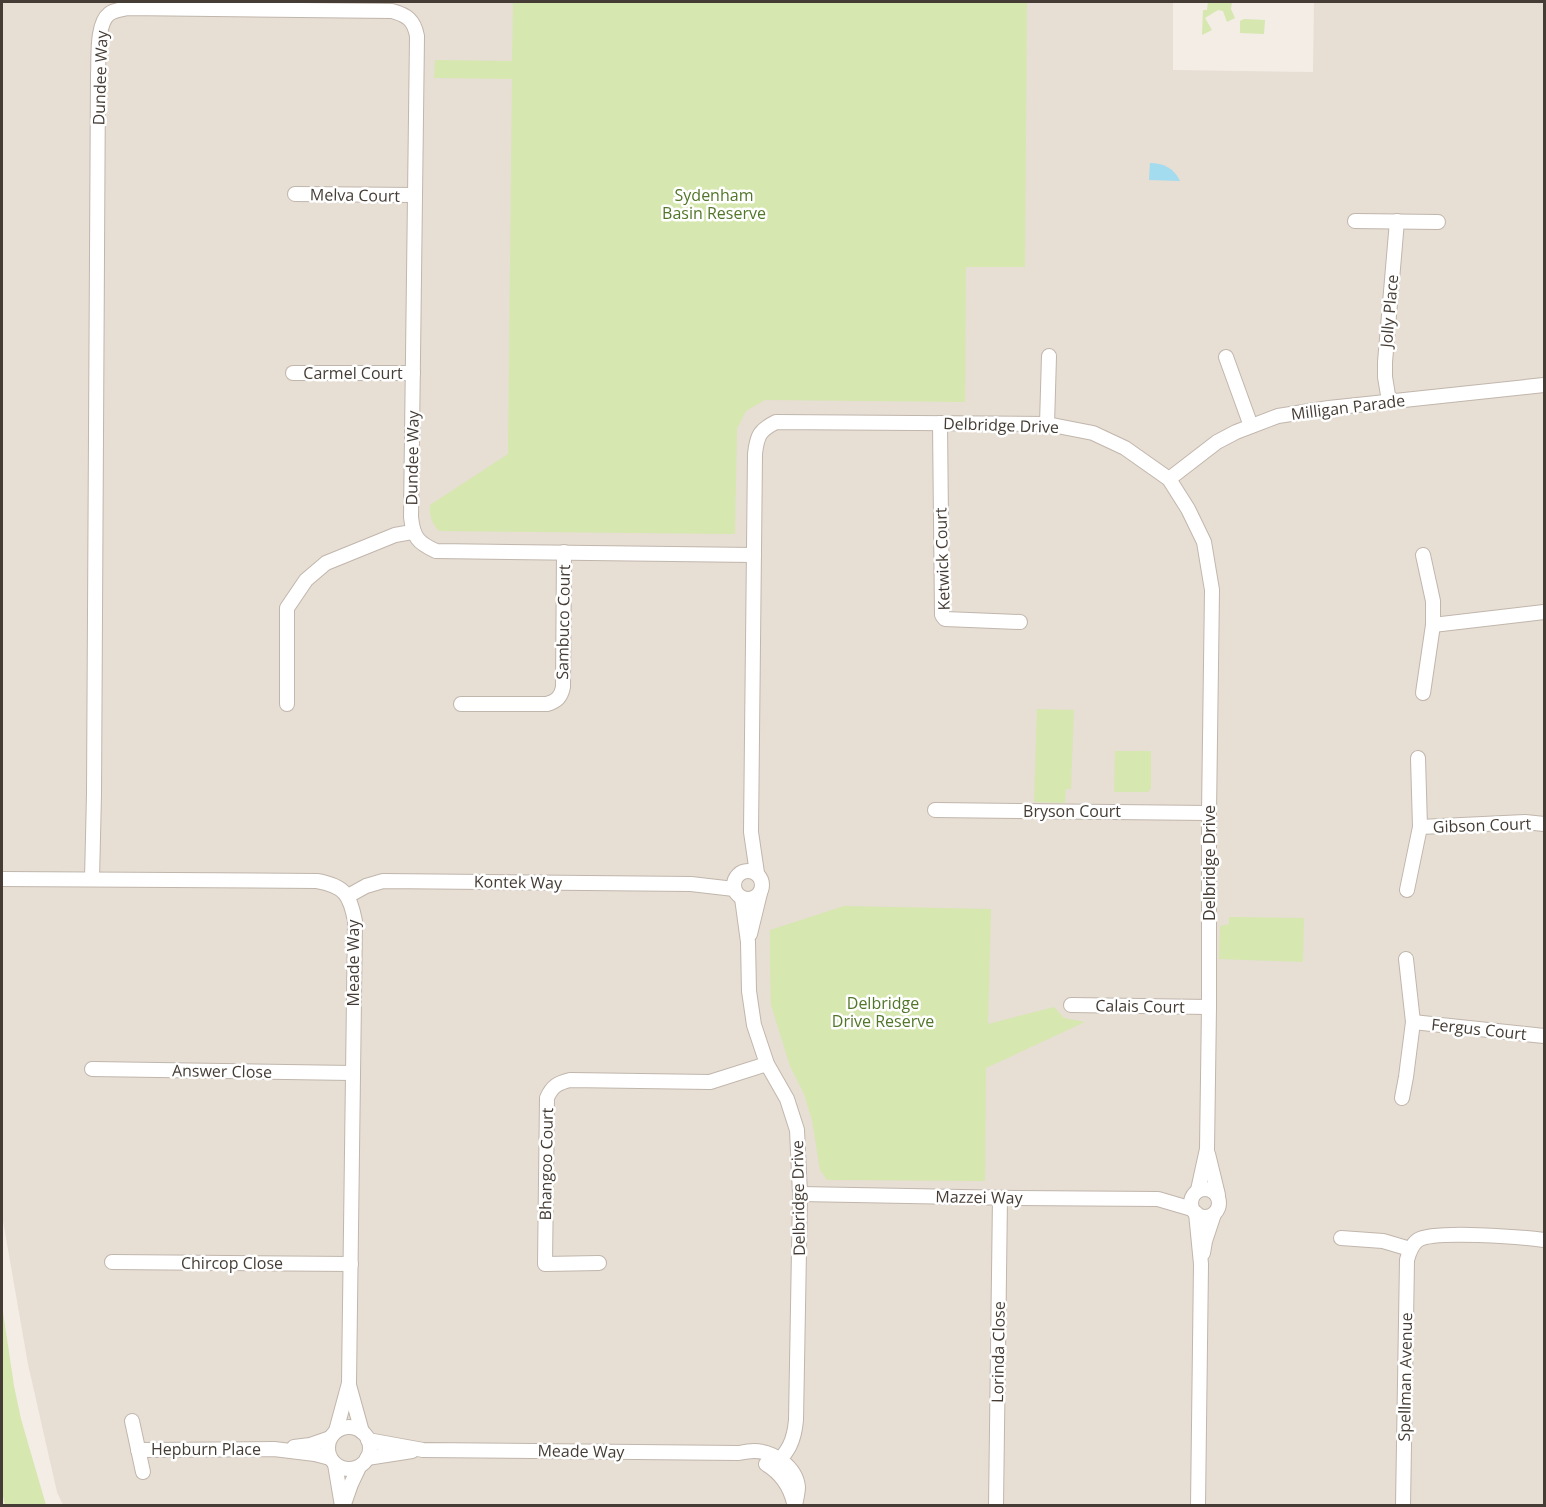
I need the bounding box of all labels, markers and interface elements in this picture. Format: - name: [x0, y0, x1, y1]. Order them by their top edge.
- street label: Dundee Way: [87, 29, 113, 126]
- street label: Melva Court: [310, 183, 401, 207]
- park label: Sydenham Basin Reserve: [662, 184, 766, 224]
- street label: Jolly Place: [1375, 273, 1403, 350]
- street label: Carmel Court: [303, 362, 403, 384]
- street label: Milligan Parade: [1290, 389, 1406, 425]
- street label: Dundee Way: [400, 409, 424, 506]
- street label: Delbridge Drive: [943, 412, 1059, 438]
- street label: Ketwick Court: [929, 507, 955, 611]
- street label: Sambuco Court: [551, 564, 575, 680]
- street label: Bryson Court: [1023, 800, 1121, 822]
- street label: Delbridge Drive: [1198, 805, 1220, 921]
- street label: Gibson Court: [1432, 812, 1532, 838]
- street label: Kontek Way: [474, 870, 563, 894]
- street label: Meade Way: [342, 919, 364, 1006]
- park label: Delbridge Drive Reserve: [832, 992, 934, 1032]
- street label: Calais Court: [1095, 994, 1185, 1018]
- street label: Fergus Court: [1430, 1013, 1528, 1045]
- street label: Answer Close: [172, 1059, 272, 1083]
- street label: Bhangoo Court: [534, 1107, 558, 1221]
- street label: Delbridge Drive: [786, 1140, 810, 1256]
- street label: Mazzei Way: [935, 1185, 1024, 1209]
- street label: Chircop Close: [181, 1252, 283, 1274]
- street label: Lorinda Close: [986, 1301, 1010, 1403]
- street label: Spellman Avenue: [1393, 1312, 1417, 1442]
- street label: Hepburn Place: [151, 1438, 261, 1460]
- street label: Meade Way: [537, 1439, 626, 1463]

